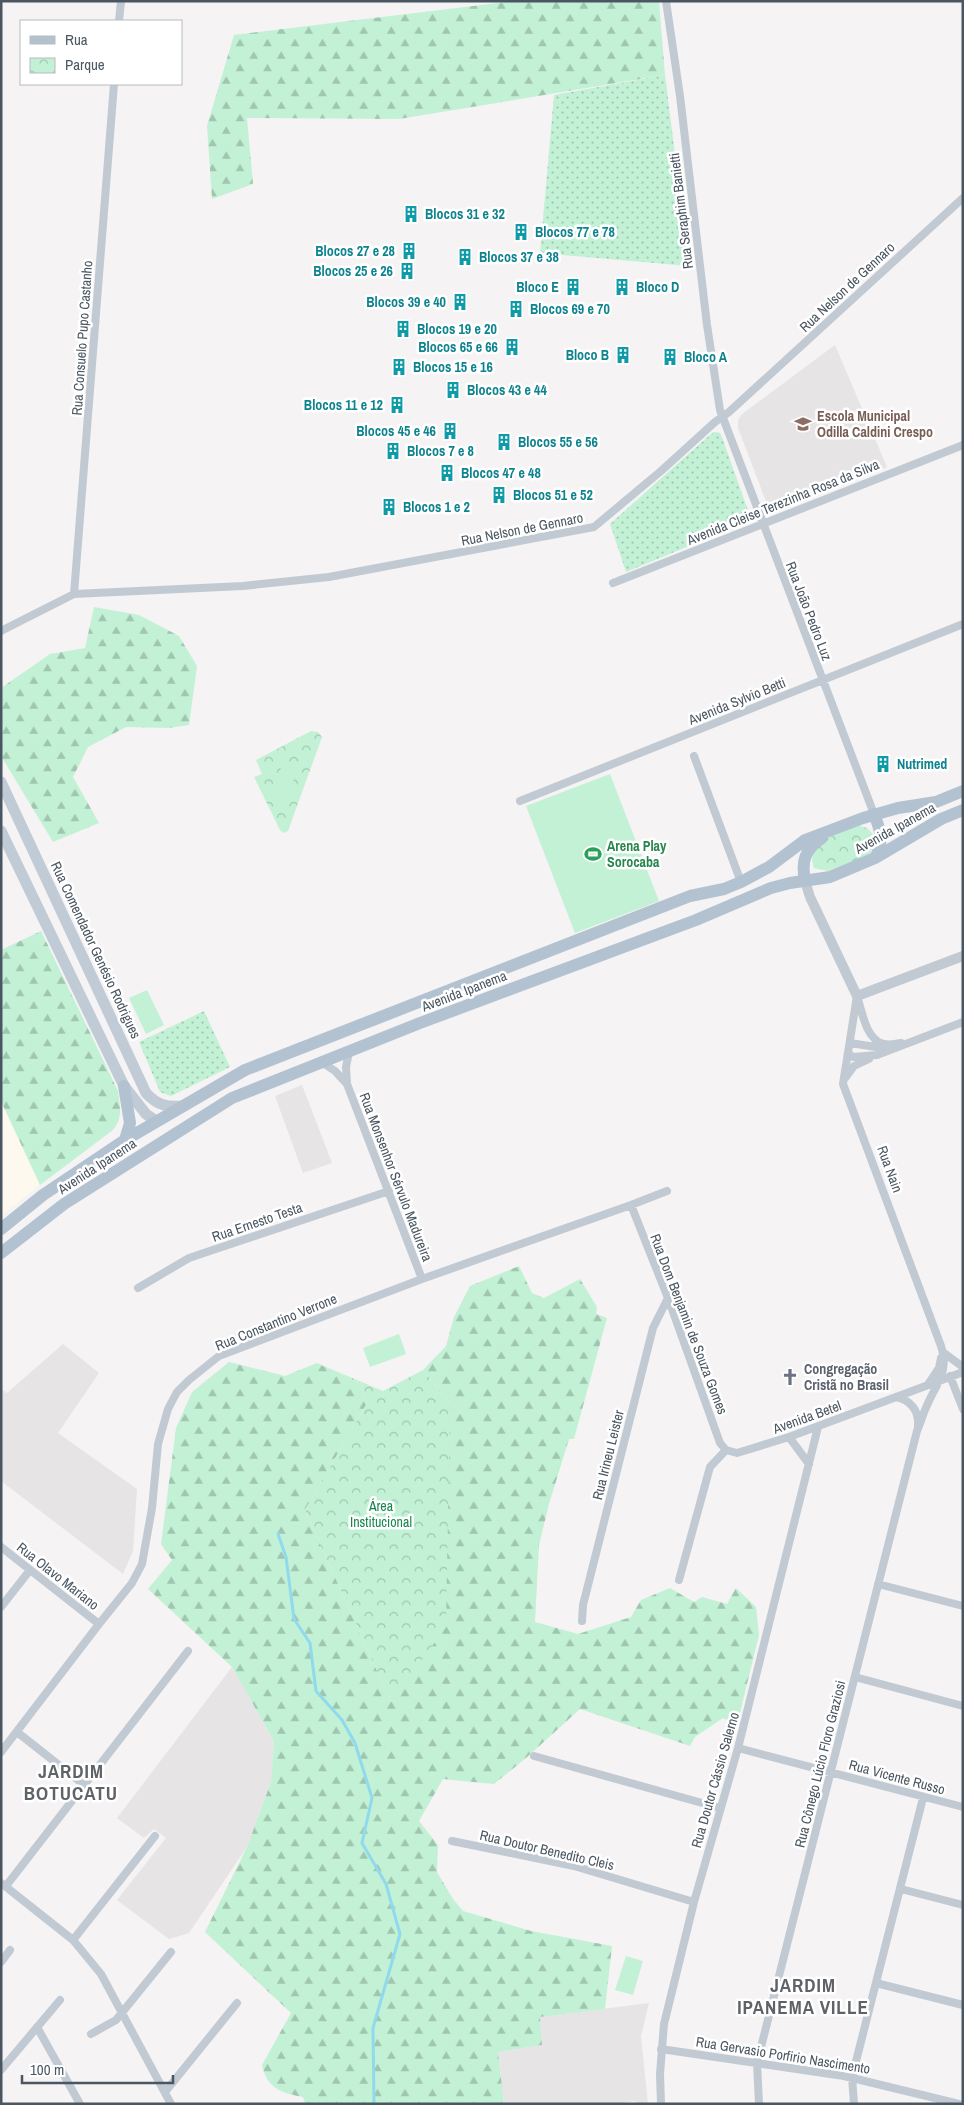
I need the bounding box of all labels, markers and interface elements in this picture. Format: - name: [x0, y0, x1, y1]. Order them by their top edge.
- legend: [20, 20, 182, 85]
- text: Rua: [65, 29, 88, 50]
- text: Parque: [65, 54, 105, 75]
- street label: Rua Seraphim Banietti: [665, 152, 697, 270]
- building icon: Blocos 31 e 32: [401, 204, 421, 224]
- place label: Blocos 31 e 32: [425, 205, 505, 223]
- building icon: Blocos 77 e 78: [511, 222, 531, 242]
- place label: Blocos 77 e 78: [535, 223, 615, 241]
- street label: Rua Nelson de Gennaro: [796, 238, 898, 336]
- building icon: Blocos 27 e 28: [399, 241, 419, 261]
- place label: Blocos 27 e 28: [315, 242, 395, 260]
- building icon: Blocos 37 e 38: [455, 247, 475, 267]
- place label: Blocos 37 e 38: [479, 248, 559, 266]
- street label: Rua Consuelo Pupo Castanho: [68, 260, 96, 416]
- building icon: Blocos 25 e 26: [397, 261, 417, 281]
- place label: Blocos 25 e 26: [313, 262, 393, 280]
- building icon: Bloco E: [563, 277, 583, 297]
- building icon: Bloco D: [612, 277, 632, 297]
- place label: Bloco E: [516, 278, 559, 296]
- place label: Bloco D: [636, 278, 679, 296]
- building icon: Blocos 39 e 40: [450, 292, 470, 312]
- place label: Blocos 39 e 40: [366, 293, 446, 311]
- building icon: Blocos 69 e 70: [506, 299, 526, 319]
- place label: Blocos 69 e 70: [530, 300, 610, 318]
- building icon: Blocos 19 e 20: [393, 319, 413, 339]
- place label: Blocos 19 e 20: [417, 320, 497, 338]
- building icon: Blocos 65 e 66: [502, 337, 522, 357]
- place label: Blocos 65 e 66: [418, 338, 498, 356]
- building icon: Bloco B: [613, 345, 633, 365]
- place label: Bloco B: [566, 346, 609, 364]
- building icon: Bloco A: [660, 347, 680, 367]
- place label: Bloco A: [684, 348, 728, 366]
- building icon: Blocos 15 e 16: [389, 357, 409, 377]
- place label: Blocos 15 e 16: [413, 358, 493, 376]
- building icon: Blocos 43 e 44: [443, 380, 463, 400]
- place label: Blocos 43 e 44: [467, 381, 547, 399]
- building icon: Blocos 11 e 12: [387, 395, 407, 415]
- place label: Blocos 11 e 12: [304, 396, 383, 414]
- place label: Escola Municipal Odilla Caldini Crespo: [817, 407, 933, 441]
- school or university icon: Escola Municipal Odilla Caldini Crespo: [793, 414, 813, 434]
- building icon: Blocos 45 e 46: [440, 421, 460, 441]
- place label: Blocos 45 e 46: [356, 422, 436, 440]
- building icon: Blocos 55 e 56: [494, 432, 514, 452]
- place label: Blocos 55 e 56: [518, 433, 598, 451]
- building icon: Blocos 7 e 8: [383, 441, 403, 461]
- place label: Blocos 7 e 8: [407, 442, 474, 460]
- street label: Avenida Cleise Terezinha Rosa da Silva: [683, 455, 882, 549]
- building icon: Blocos 47 e 48: [437, 463, 457, 483]
- place label: Blocos 47 e 48: [461, 464, 541, 482]
- building icon: Blocos 51 e 52: [489, 485, 509, 505]
- place label: Blocos 51 e 52: [513, 486, 593, 504]
- building icon: Blocos 1 e 2: [379, 497, 399, 517]
- place label: Blocos 1 e 2: [403, 498, 470, 516]
- street label: Rua Nelson de Gennaro: [460, 508, 584, 550]
- street label: Rua João Pedro Luz: [782, 559, 836, 663]
- street label: Avenida Sylvio Betti: [685, 673, 788, 729]
- building icon: Nutrimed: [873, 754, 893, 774]
- place label: Nutrimed: [897, 755, 947, 773]
- street label: Avenida Ipanema: [850, 798, 939, 858]
- place label: Arena Play Sorocaba: [607, 837, 667, 871]
- sports icon: Arena Play Sorocaba: [583, 844, 603, 864]
- street label: Rua Comendador Genésio Rodrigues: [47, 859, 145, 1042]
- street label: Avenida Ipanema: [418, 966, 510, 1016]
- street label: Rua Monsenhor Sérvulo Madureira: [355, 1090, 437, 1264]
- street label: Avenida Ipanema: [54, 1134, 140, 1199]
- street label: Rua Nain: [873, 1143, 907, 1195]
- street label: Rua Ernesto Testa: [210, 1198, 305, 1246]
- street label: Rua Dom Benjamin de Souza Gomes: [646, 1231, 732, 1417]
- street label: Rua Constantino Verrone: [213, 1289, 339, 1355]
- place label: Congregação Cristã no Brasil: [804, 1360, 889, 1394]
- church icon: Congregação Cristã no Brasil: [780, 1367, 800, 1387]
- street label: Avenida Betel: [769, 1396, 844, 1438]
- street label: Rua Irineu Leister: [588, 1408, 628, 1502]
- park label: Área Institucional: [350, 1497, 412, 1531]
- street label: Rua Olavo Mariano: [13, 1538, 103, 1614]
- street label: Rua Cônego Lúcio Floro Graziosi: [791, 1679, 849, 1849]
- street label: Rua Doutor Cássio Salerno: [687, 1710, 743, 1850]
- street label: Rua Vicente Russo: [847, 1756, 947, 1798]
- district label: JARDIM BOTUCATU: [24, 1758, 118, 1806]
- street label: Rua Doutor Benedito Cleis: [478, 1826, 616, 1874]
- district label: JARDIM IPANEMA VILLE: [737, 1972, 869, 2020]
- street label: Rua Gervasio Porfirio Nascimento: [695, 2032, 871, 2078]
- scale bar: [22, 2052, 174, 2084]
- text: 100 m: [30, 2059, 64, 2080]

